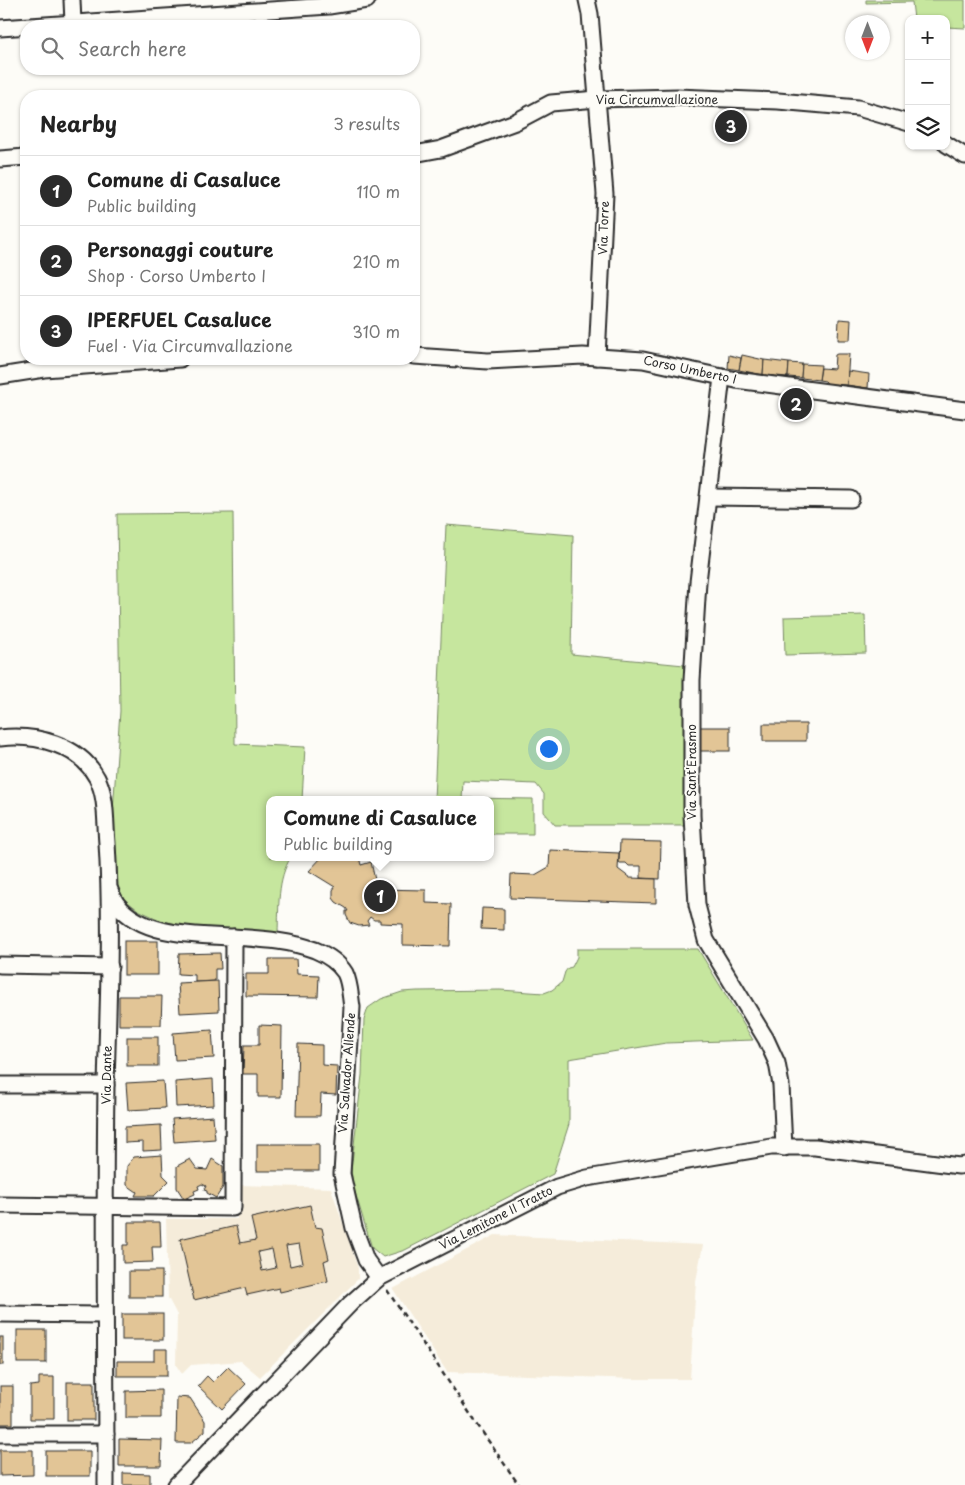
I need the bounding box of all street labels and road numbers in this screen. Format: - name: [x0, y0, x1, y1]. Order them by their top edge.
- street label: Via Circumvallazione: [596, 90, 718, 108]
- street label: Via Torre: [593, 200, 613, 255]
- street label: Corso Umberto I: [642, 350, 739, 388]
- street label: Via Sant'Erasmo: [682, 724, 700, 820]
- street label: Via Salvador Allende: [333, 1012, 359, 1134]
- street label: Via Dante: [96, 1045, 116, 1105]
- street label: Via Lemitone II Tratto: [436, 1181, 556, 1254]

